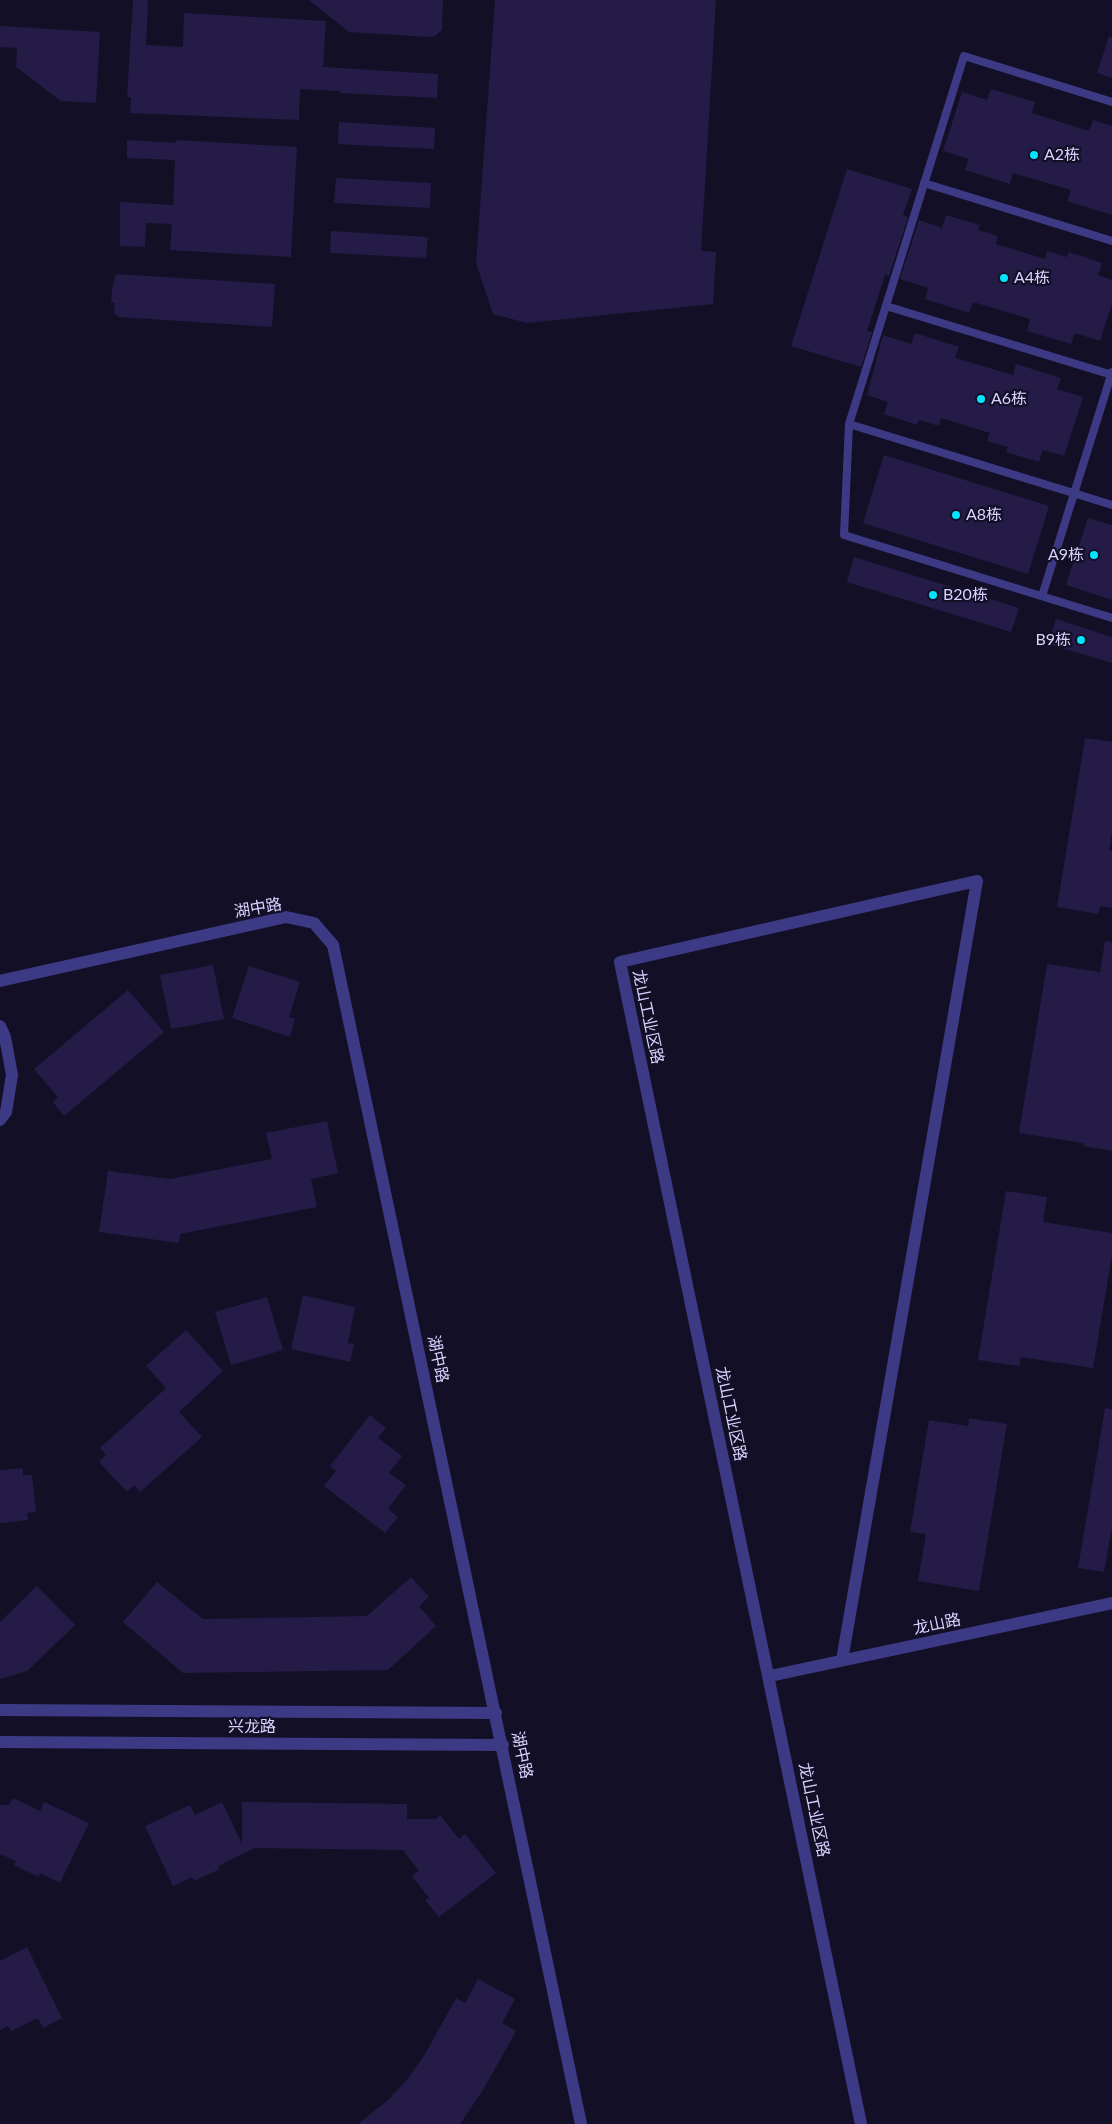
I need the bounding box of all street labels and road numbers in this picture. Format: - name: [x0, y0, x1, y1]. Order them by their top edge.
- street label: 湖中路: [233, 894, 283, 922]
- street label: 龙山工业区路: [629, 968, 667, 1066]
- street label: 湖中路: [424, 1334, 452, 1384]
- street label: 龙山工业区路: [712, 1365, 750, 1463]
- street label: 龙山路: [912, 1610, 962, 1638]
- street label: 兴龙路: [228, 1717, 276, 1737]
- street label: 湖中路: [508, 1730, 536, 1780]
- street label: 龙山工业区路: [795, 1761, 833, 1859]

